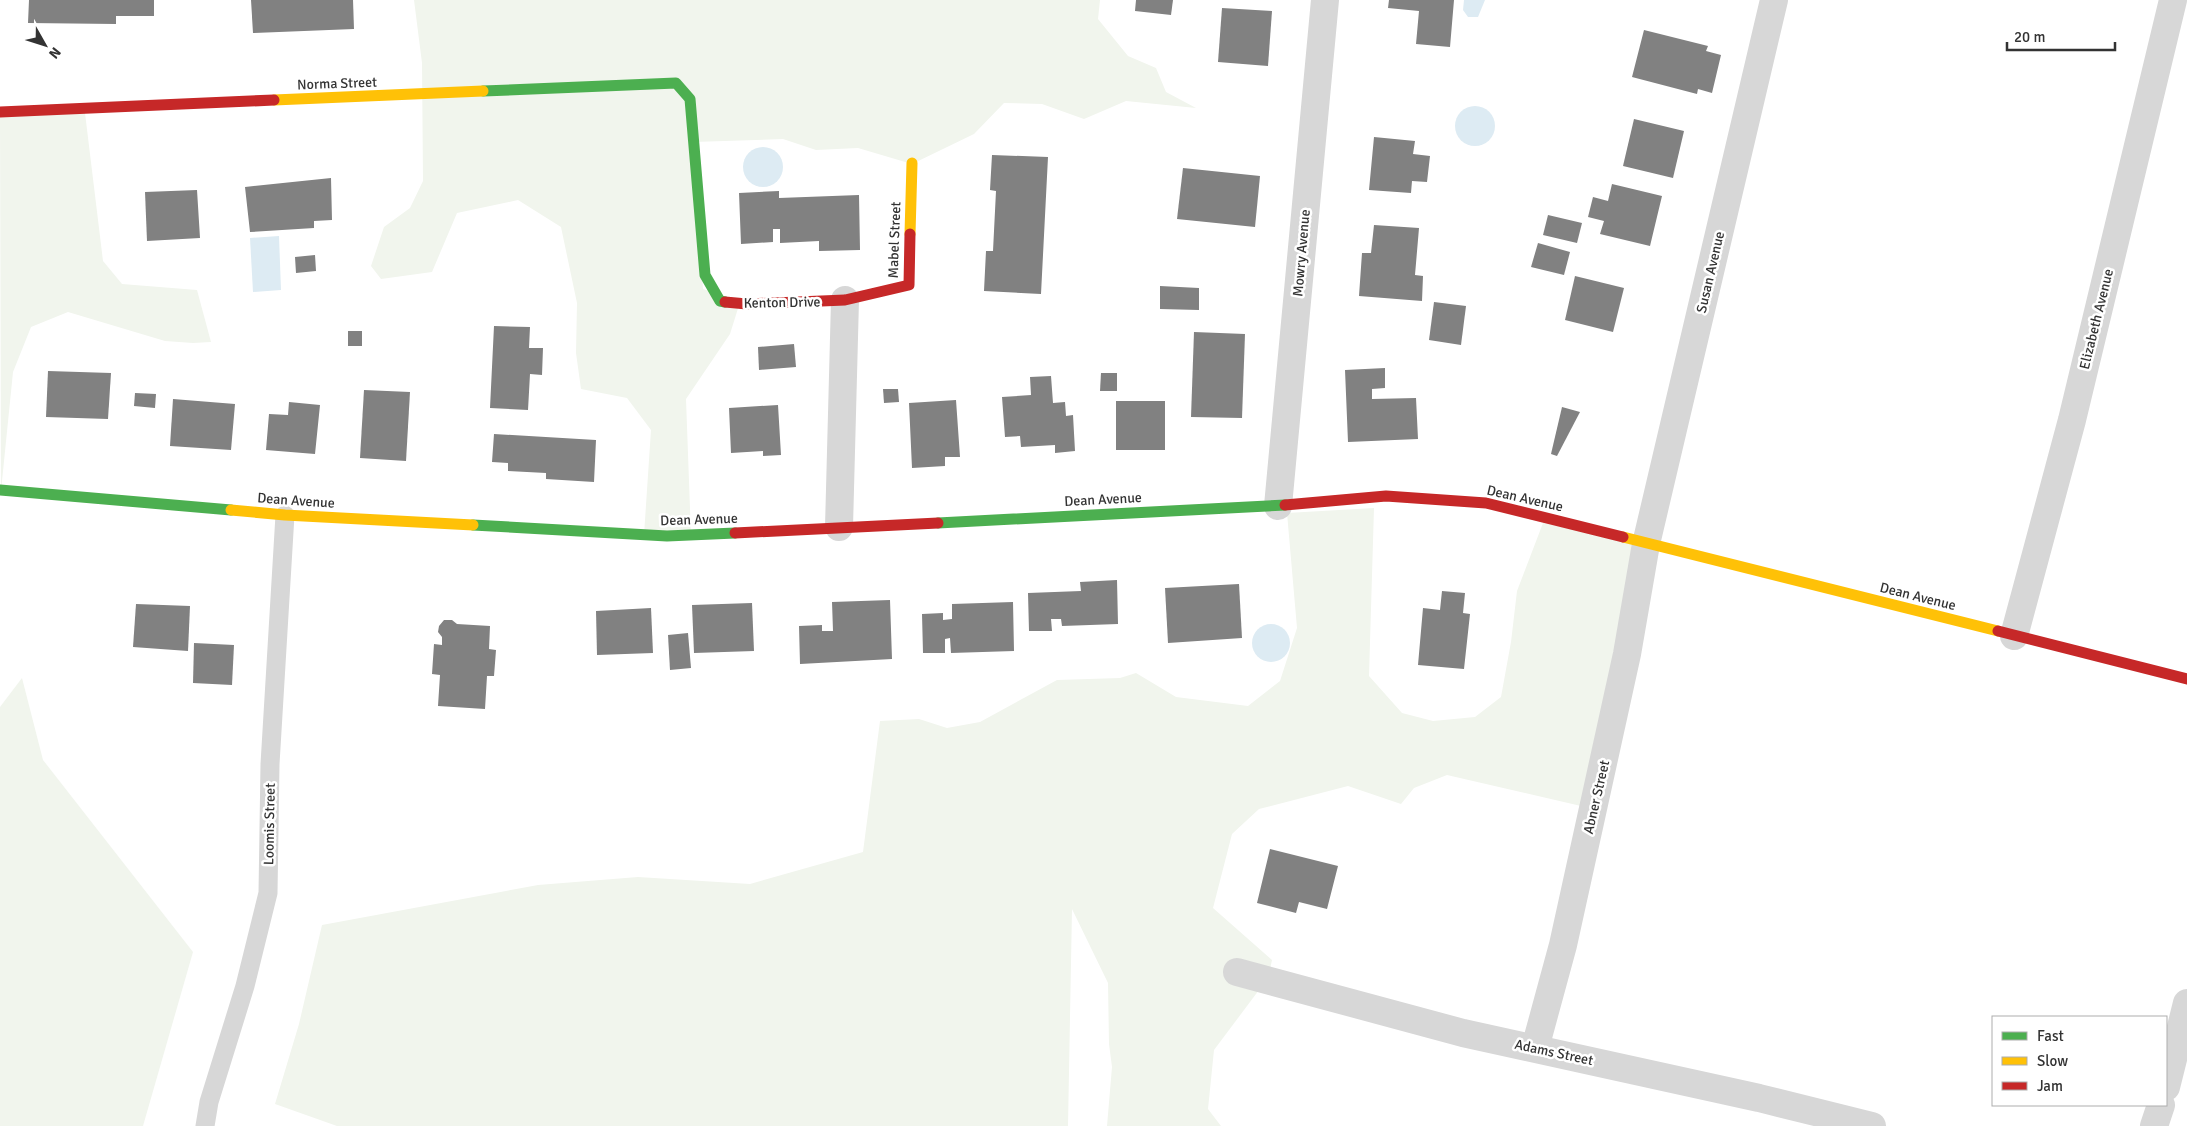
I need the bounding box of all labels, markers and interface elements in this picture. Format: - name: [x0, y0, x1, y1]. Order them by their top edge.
- north arrow: [20, 20, 70, 70]
- scale bar: [2007, 20, 2114, 52]
- text: 20 m: [2014, 28, 2045, 46]
- text: N: [45, 44, 64, 62]
- street label: Norma Street: [297, 74, 377, 93]
- street label: Mabel Street: [885, 201, 904, 279]
- street label: Mowry Avenue: [1289, 209, 1314, 297]
- street label: Susan Avenue: [1693, 230, 1728, 315]
- street label: Elizabeth Avenue: [2076, 267, 2117, 371]
- street label: Kenton Drive: [743, 293, 821, 312]
- street label: Dean Avenue: [1485, 481, 1565, 516]
- street label: Dean Avenue: [257, 489, 335, 512]
- street label: Dean Avenue: [1064, 489, 1142, 510]
- street label: Dean Avenue: [660, 510, 738, 529]
- street label: Dean Avenue: [1878, 579, 1958, 614]
- street label: Abner Street: [1580, 758, 1613, 836]
- street label: Loomis Street: [260, 783, 279, 865]
- legend: [1992, 1016, 2167, 1106]
- text: Fast: [2037, 1027, 2064, 1045]
- street label: Adams Street: [1513, 1036, 1595, 1069]
- text: Slow: [2037, 1052, 2068, 1070]
- text: Jam: [2037, 1077, 2063, 1095]

